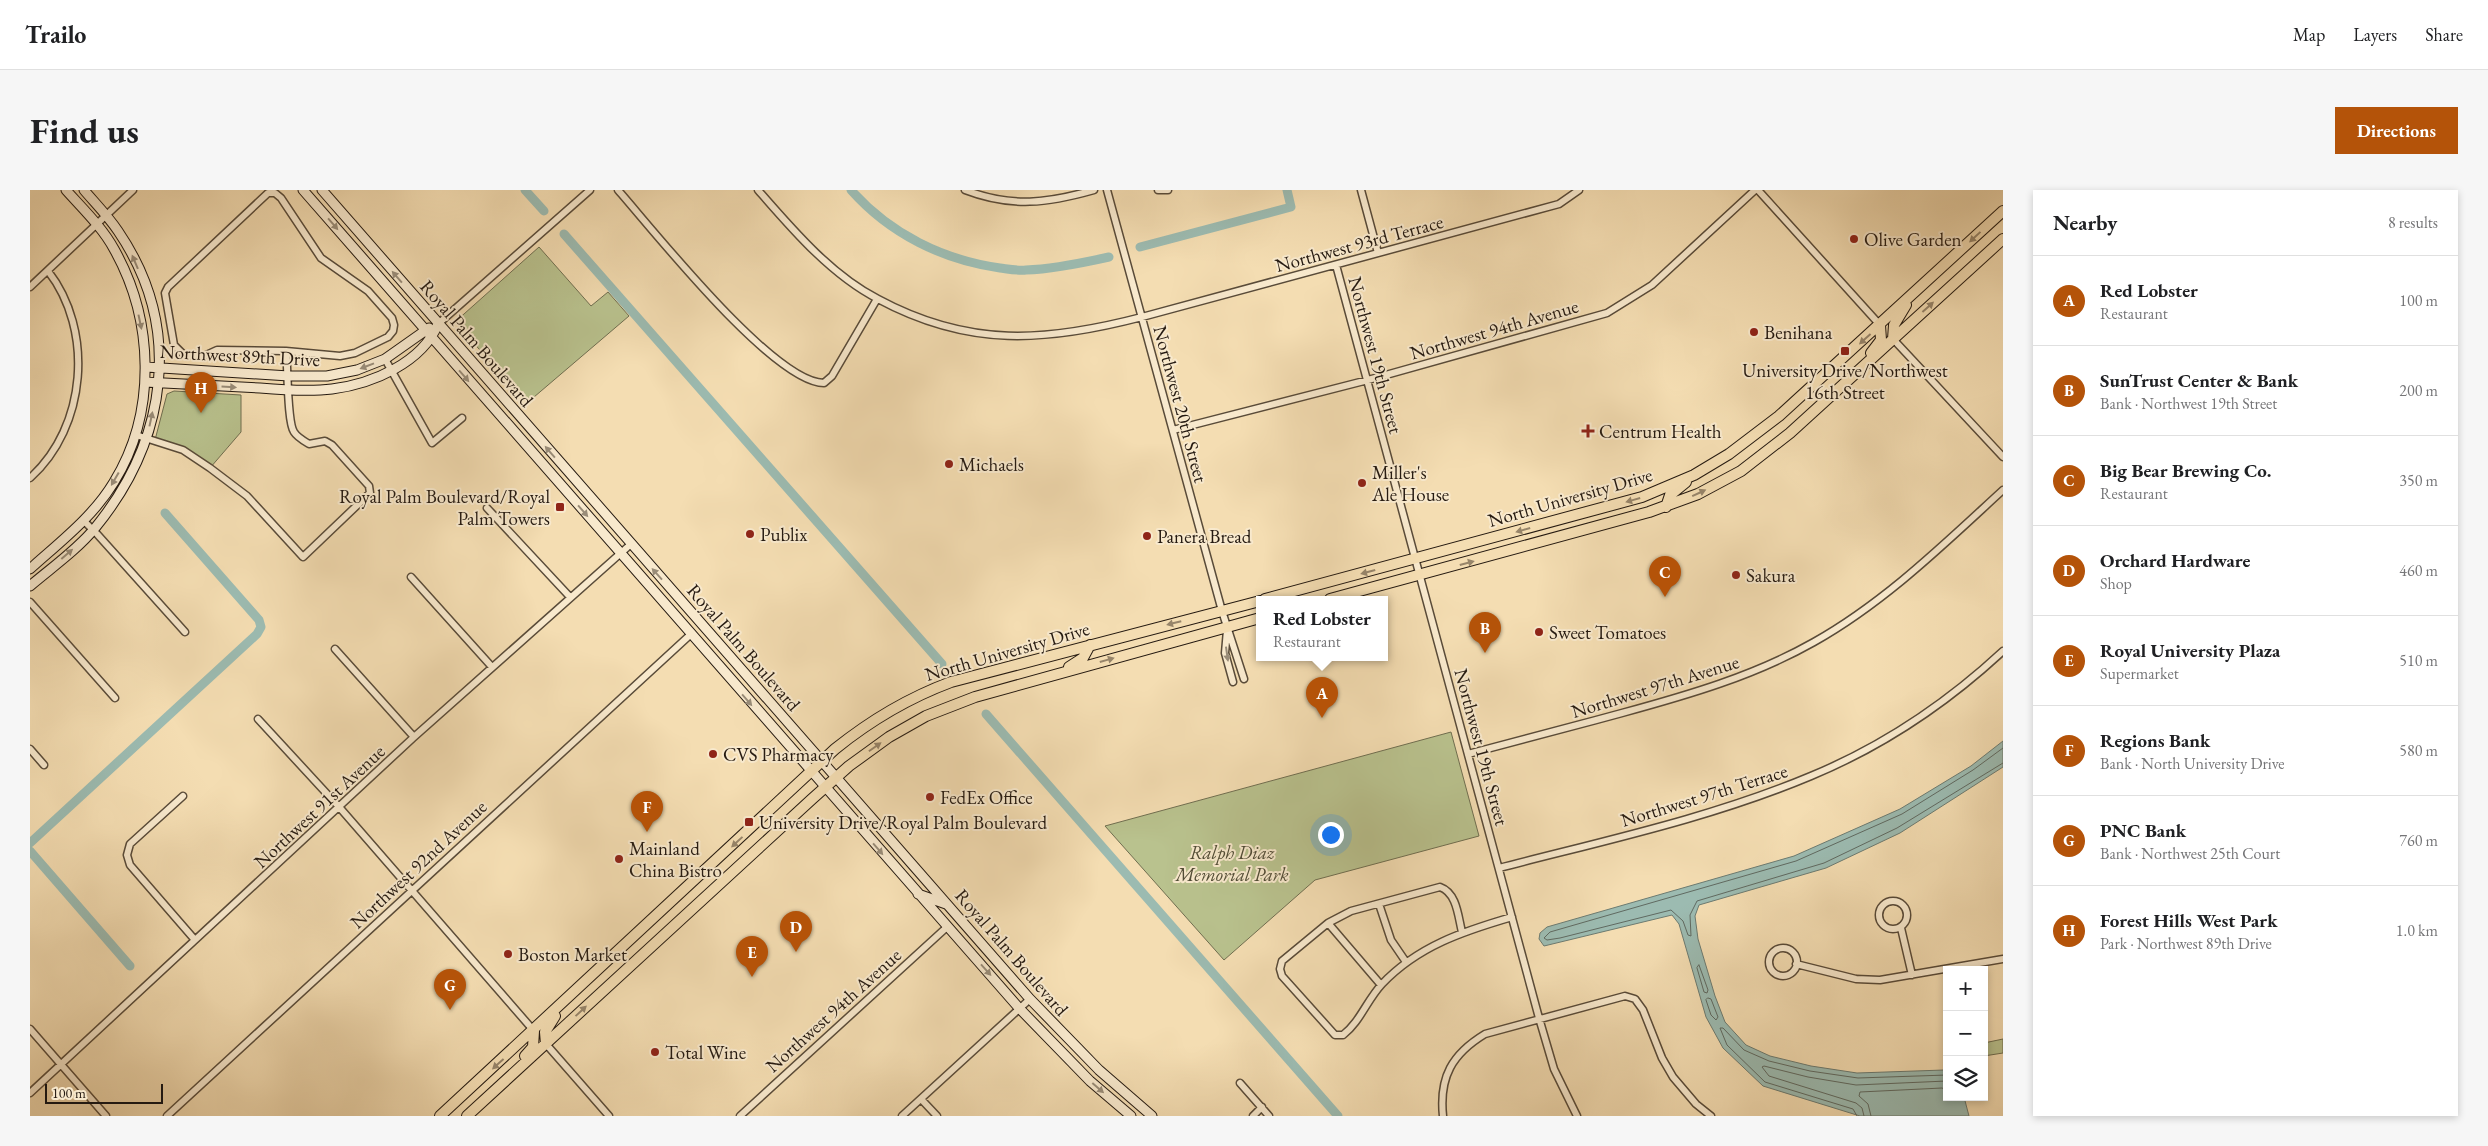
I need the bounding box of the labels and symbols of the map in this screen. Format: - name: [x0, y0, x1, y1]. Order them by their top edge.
- street label: Northwest 93rd Terrace: [1272, 209, 1446, 278]
- one-way arrow: [327, 218, 338, 231]
- place label: Olive Garden: [1864, 227, 1962, 252]
- one-way arrow: [1970, 231, 1982, 243]
- marker: Olive Garden: [1848, 233, 1860, 245]
- one-way arrow: [130, 255, 138, 269]
- one-way arrow: [391, 271, 403, 283]
- street label: Royal Palm Boulevard: [414, 274, 539, 413]
- street label: Northwest 19th Street: [1343, 274, 1408, 436]
- street label: Northwest 94th Avenue: [1407, 293, 1581, 366]
- one-way arrow: [1921, 301, 1933, 313]
- one-way arrow: [136, 314, 144, 330]
- place label: Benihana: [1764, 320, 1833, 345]
- street label: Northwest 20th Street: [1148, 323, 1213, 485]
- marker: Benihana: [1748, 326, 1760, 338]
- one-way arrow: [1859, 333, 1871, 345]
- street label: Northwest 89th Drive: [159, 339, 321, 372]
- marker: University Drive/Northwest 16th Street: [1839, 345, 1851, 357]
- place label: University Drive/Northwest 16th Street: [1742, 358, 1948, 405]
- one-way arrow: [359, 362, 374, 370]
- one-way arrow: [459, 369, 470, 382]
- pin: H: [185, 372, 217, 413]
- one-way arrow: [221, 383, 237, 391]
- one-way arrow: [148, 411, 156, 427]
- place label: Centrum Health: [1599, 419, 1722, 444]
- marker: Centrum Health: [1581, 424, 1595, 438]
- one-way arrow: [544, 446, 556, 458]
- place label: Michaels: [959, 452, 1024, 477]
- marker: Michaels: [943, 458, 955, 470]
- place label: Miller's Ale House: [1371, 460, 1449, 507]
- street label: North University Drive: [1485, 462, 1655, 533]
- one-way arrow: [111, 472, 120, 485]
- marker: Miller's Ale House: [1356, 477, 1368, 489]
- place label: Royal Palm Boulevard/Royal Palm Towers: [339, 484, 550, 531]
- one-way arrow: [1692, 488, 1706, 496]
- one-way arrow: [1625, 496, 1640, 504]
- marker: Royal Palm Boulevard/Royal Palm Towers: [554, 501, 566, 513]
- one-way arrow: [577, 505, 589, 517]
- place label: Publix: [760, 522, 808, 547]
- place label: Panera Bread: [1157, 524, 1252, 549]
- one-way arrow: [1515, 526, 1530, 534]
- marker: Publix: [744, 528, 756, 540]
- marker: Panera Bread: [1141, 530, 1153, 542]
- one-way arrow: [60, 548, 72, 560]
- pin: C: [1649, 556, 1681, 597]
- one-way arrow: [1459, 558, 1474, 566]
- place label: Sakura: [1746, 563, 1796, 588]
- one-way arrow: [652, 567, 663, 580]
- one-way arrow: [1361, 568, 1376, 576]
- marker: Sakura: [1730, 569, 1742, 581]
- street label: Royal Palm Boulevard: [681, 578, 806, 717]
- pin: B: [1469, 612, 1501, 653]
- street label: North University Drive: [922, 616, 1092, 687]
- one-way arrow: [1167, 619, 1182, 627]
- place label: Sweet Tomatoes: [1549, 620, 1666, 645]
- marker: Sweet Tomatoes: [1533, 626, 1545, 638]
- one-way arrow: [1223, 647, 1231, 663]
- street label: Northwest 97th Avenue: [1568, 649, 1742, 724]
- one-way arrow: [1099, 656, 1114, 664]
- street label: Northwest 19th Street: [1449, 666, 1514, 828]
- pin: A: [1306, 677, 1338, 718]
- one-way arrow: [741, 693, 753, 705]
- street label: Northwest 91st Avenue: [248, 739, 390, 874]
- place label: CVS Pharmacy: [723, 742, 834, 767]
- one-way arrow: [868, 742, 882, 752]
- marker: CVS Pharmacy: [707, 748, 719, 760]
- street label: Northwest 97th Terrace: [1618, 758, 1790, 833]
- place label: FedEx Office: [940, 785, 1033, 810]
- pin: F: [631, 791, 663, 832]
- marker: FedEx Office: [924, 791, 936, 803]
- street label: Northwest 92nd Avenue: [345, 794, 492, 934]
- place label: University Drive/Royal Palm Boulevard: [759, 810, 1048, 835]
- marker: University Drive/Royal Palm Boulevard: [743, 816, 755, 828]
- your location: [1318, 822, 1344, 848]
- place label: Mainland China Bistro: [629, 836, 722, 883]
- one-way arrow: [732, 836, 744, 848]
- park label: Ralph Diaz Memorial Park: [1174, 840, 1289, 887]
- one-way arrow: [872, 842, 883, 855]
- marker: Mainland China Bistro: [613, 853, 625, 865]
- street label: Royal Palm Boulevard: [949, 883, 1074, 1022]
- pin: D: [780, 911, 812, 952]
- pin: E: [736, 936, 768, 977]
- place label: Boston Market: [518, 942, 627, 967]
- street label: Northwest 94th Avenue: [760, 943, 906, 1078]
- marker: Boston Market: [502, 948, 514, 960]
- one-way arrow: [980, 964, 991, 977]
- pin: G: [434, 969, 466, 1010]
- one-way arrow: [575, 1005, 587, 1017]
- place label: Total Wine: [665, 1040, 746, 1065]
- marker: Total Wine: [649, 1046, 661, 1058]
- one-way arrow: [491, 1058, 504, 1069]
- scale bar: [45, 1081, 162, 1104]
- one-way arrow: [1091, 1082, 1104, 1093]

